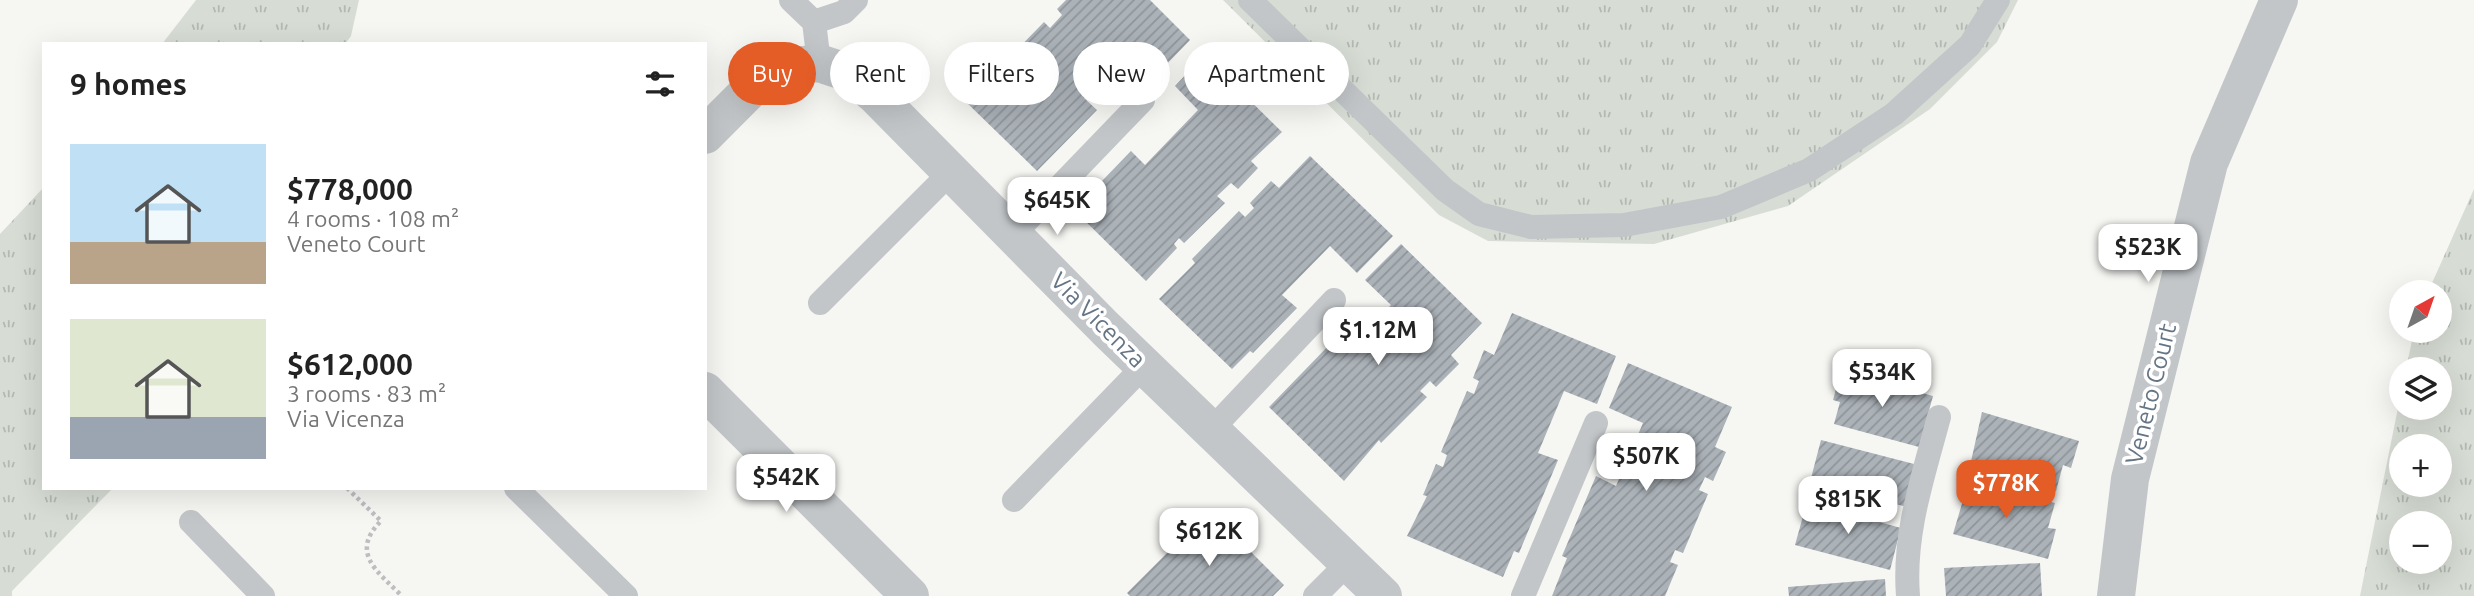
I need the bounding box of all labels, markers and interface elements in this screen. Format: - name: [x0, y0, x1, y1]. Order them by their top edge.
- chip: Buy: [728, 42, 816, 105]
- chip: Rent: [830, 42, 930, 105]
- chip: Filters: [944, 42, 1059, 105]
- chip: New: [1073, 42, 1170, 105]
- chip: Apartment: [1184, 42, 1349, 105]
- icon: filters: [641, 65, 679, 103]
- text: 9 homes: [70, 67, 187, 101]
- icon: home: [126, 172, 210, 256]
- text: $778,000: [287, 172, 413, 206]
- pin: $645K: [1008, 177, 1106, 237]
- text: $645K: [1023, 187, 1091, 212]
- text: 4 rooms · 108 m²: [287, 206, 459, 231]
- pin: $523K: [2099, 224, 2197, 284]
- text: Veneto Court: [287, 231, 425, 256]
- text: $523K: [2114, 234, 2182, 259]
- street label: Via Vicenza: [1045, 267, 1151, 373]
- north arrow: [2389, 280, 2452, 343]
- map controls: [2389, 280, 2452, 574]
- pin: $1.12M: [1321, 308, 1435, 367]
- text: $1.12M: [1339, 317, 1417, 342]
- street label: Veneto Court: [2120, 320, 2181, 467]
- icon: home: [126, 347, 210, 431]
- text: $612,000: [287, 347, 413, 381]
- pin: $534K: [1833, 350, 1931, 409]
- button: layers: [2389, 357, 2452, 420]
- text: $534K: [1848, 359, 1916, 384]
- text: 3 rooms · 83 m²: [287, 381, 446, 406]
- text: Via Vicenza: [287, 406, 405, 431]
- pin: $507K: [1597, 434, 1695, 493]
- button: +: [2389, 434, 2452, 497]
- text: $507K: [1612, 443, 1680, 468]
- pin: $542K: [737, 454, 835, 514]
- pin: $778K: [1957, 461, 2055, 520]
- text: $542K: [752, 464, 820, 489]
- text: $778K: [1972, 470, 2040, 495]
- pin: $815K: [1799, 476, 1897, 536]
- text: $815K: [1814, 486, 1882, 511]
- pin: $612K: [1160, 508, 1258, 568]
- button: −: [2389, 511, 2452, 574]
- text: $612K: [1175, 518, 1243, 543]

